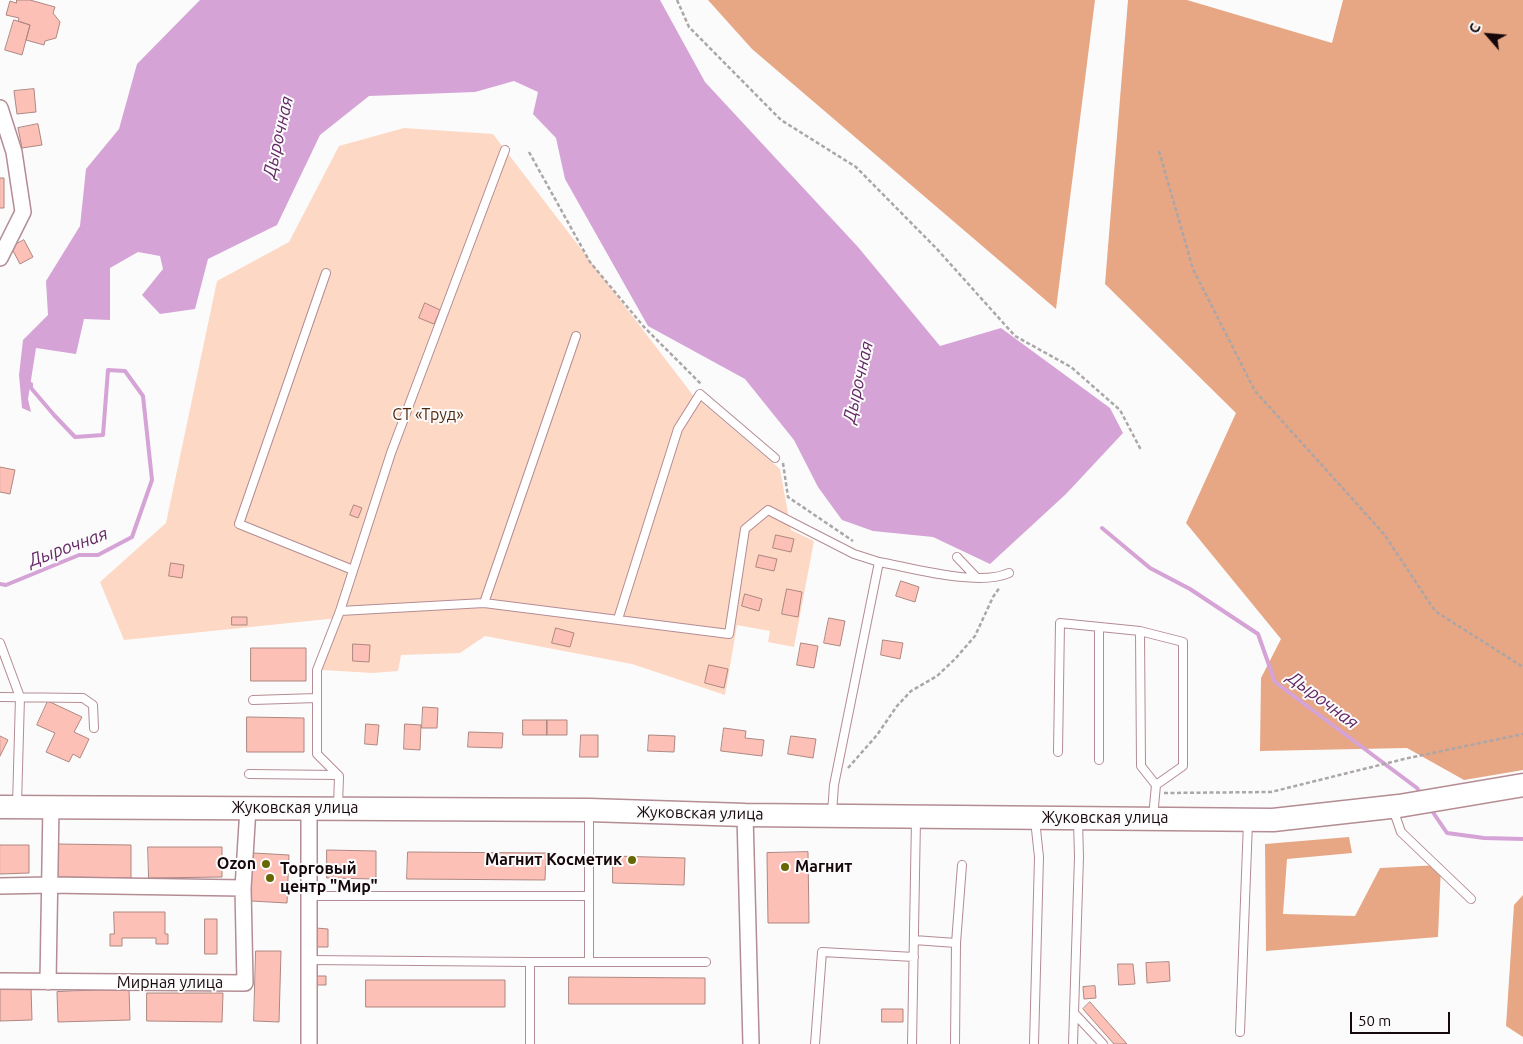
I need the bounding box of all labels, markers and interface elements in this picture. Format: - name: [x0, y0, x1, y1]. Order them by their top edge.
- north arrow: [1463, 10, 1513, 60]
- text: С: [1465, 21, 1484, 36]
- water label: Дырочная: [258, 94, 298, 180]
- water label: Дырочная: [838, 339, 878, 425]
- park label: СТ «Труд»: [392, 405, 464, 425]
- water label: Дырочная: [25, 523, 111, 571]
- water label: Дырочная: [1283, 666, 1363, 734]
- street label: Жуковская улица: [231, 798, 359, 818]
- street label: Жуковская улица: [636, 802, 764, 824]
- street label: Жуковская улица: [1041, 808, 1169, 828]
- place label: Магнит Косметик: [485, 850, 622, 870]
- place label: Ozon: [217, 854, 256, 874]
- marker: Магнит Косметик: [626, 854, 638, 866]
- place label: Магнит: [795, 857, 852, 877]
- marker: Ozon: [260, 858, 272, 870]
- place label: Торговый центр "Мир": [280, 859, 378, 897]
- marker: Магнит: [779, 861, 791, 873]
- marker: Торговый центр "Мир": [264, 872, 276, 884]
- street label: Мирная улица: [117, 973, 223, 993]
- scale bar: [1353, 1002, 1453, 1034]
- text: 50 m: [1358, 1012, 1391, 1029]

